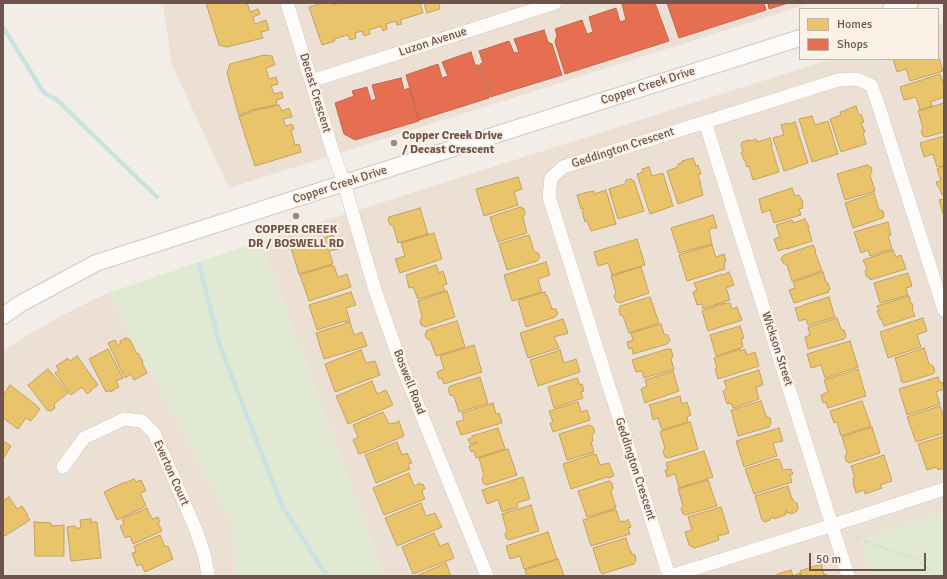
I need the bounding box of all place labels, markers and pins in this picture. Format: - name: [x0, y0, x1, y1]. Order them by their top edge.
- place label: Copper Creek Drive / Decast Crescent: [402, 129, 503, 157]
- marker: Copper Creek Drive / Decast Crescent: [389, 138, 399, 148]
- marker: COPPER CREEK DR / BOSWELL RD: [291, 211, 301, 221]
- place label: COPPER CREEK DR / BOSWELL RD: [248, 223, 344, 251]

